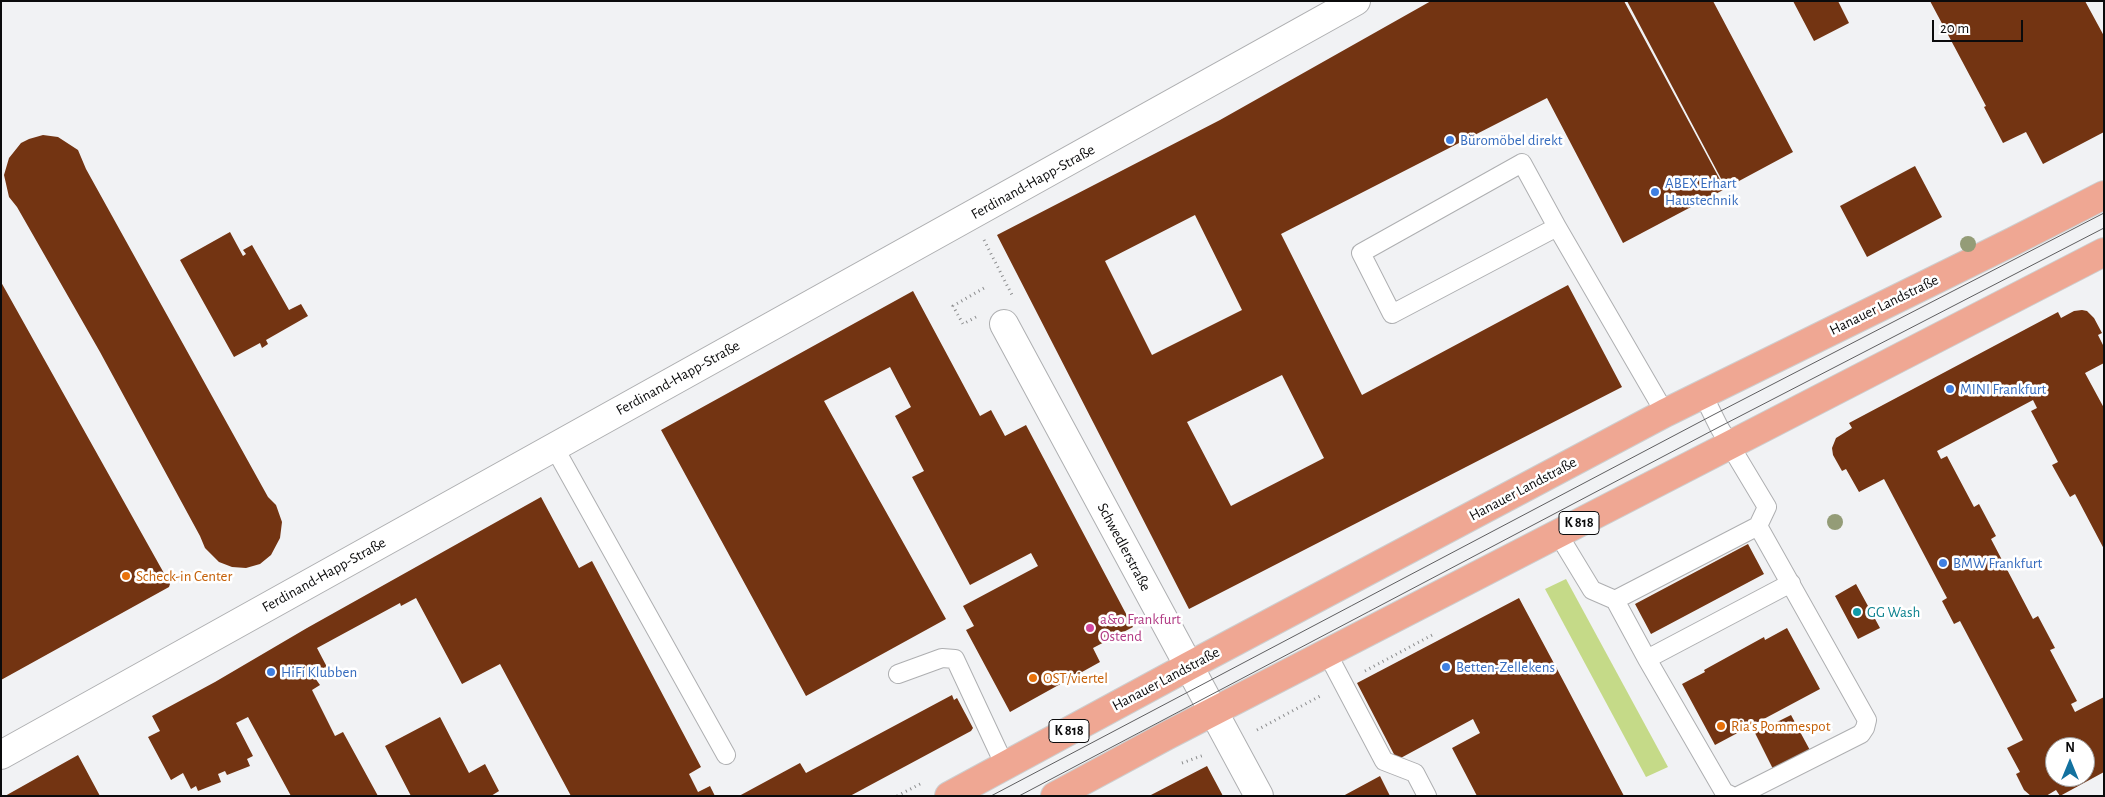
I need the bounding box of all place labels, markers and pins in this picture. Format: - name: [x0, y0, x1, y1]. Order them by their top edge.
- place label: Büromöbel direkt: [1460, 131, 1563, 149]
- marker: Büromöbel direkt: [1444, 134, 1456, 146]
- place label: ABEX Erhart Haustechnik: [1665, 174, 1738, 209]
- marker: ABEX Erhart Haustechnik: [1649, 186, 1661, 198]
- place label: MINI Frankfurt: [1960, 380, 2046, 398]
- marker: MINI Frankfurt: [1944, 383, 1956, 395]
- place label: BMW Frankfurt: [1953, 554, 2042, 572]
- marker: BMW Frankfurt: [1937, 557, 1949, 569]
- place label: Scheck-in Center: [136, 567, 232, 585]
- marker: Scheck-in Center: [120, 570, 132, 582]
- place label: GG Wash: [1867, 603, 1920, 621]
- marker: GG Wash: [1851, 606, 1863, 618]
- place label: a&o Frankfurt Ostend: [1100, 610, 1181, 645]
- marker: a&o Frankfurt Ostend: [1084, 622, 1096, 634]
- place label: Betten-Zellekens: [1456, 658, 1555, 676]
- marker: Betten-Zellekens: [1440, 661, 1452, 673]
- place label: HiFi Klubben: [281, 663, 357, 681]
- marker: HiFi Klubben: [265, 666, 277, 678]
- place label: OST/viertel: [1043, 669, 1108, 687]
- marker: OST/viertel: [1027, 672, 1039, 684]
- place label: Ria's Pommespot: [1731, 717, 1830, 735]
- marker: Ria's Pommespot: [1715, 720, 1727, 732]

